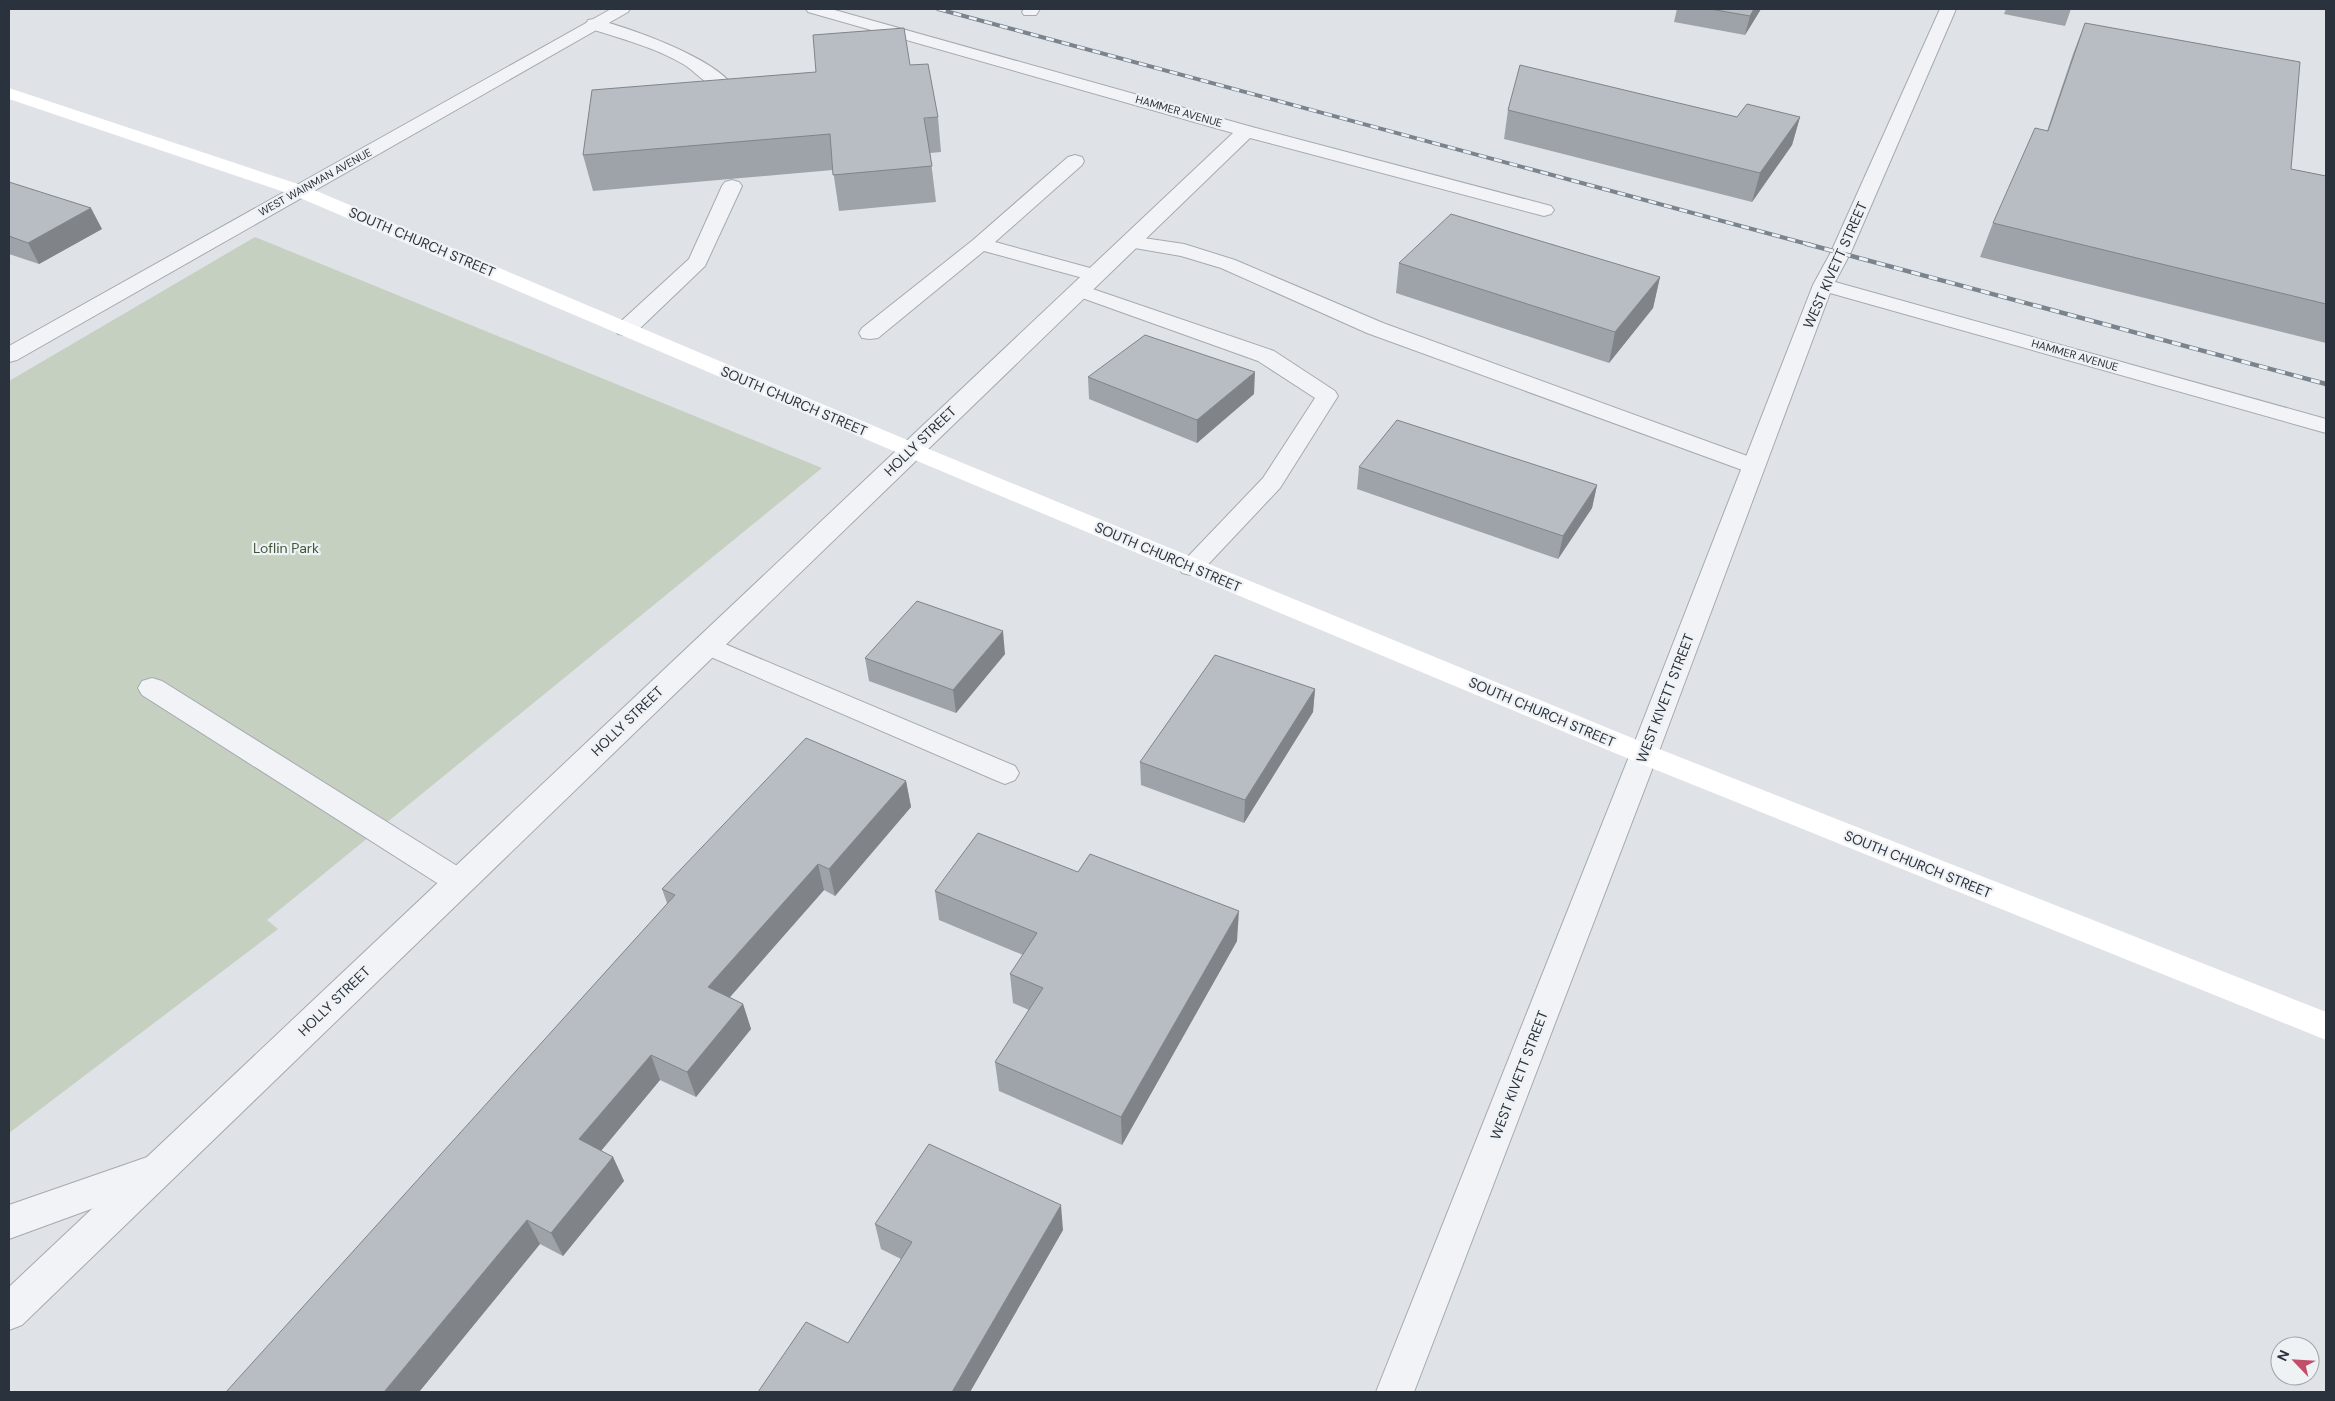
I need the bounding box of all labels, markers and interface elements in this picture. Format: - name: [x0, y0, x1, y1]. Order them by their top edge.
- street label: HAMMER AVENUE: [1134, 92, 1224, 130]
- street label: WEST WAINMAN AVENUE: [256, 145, 374, 219]
- street label: WEST KIVETT STREET: [1799, 199, 1871, 331]
- street label: SOUTH CHURCH STREET: [346, 203, 498, 281]
- street label: HAMMER AVENUE: [2030, 336, 2120, 374]
- street label: SOUTH CHURCH STREET: [718, 362, 870, 440]
- street label: HOLLY STREET: [880, 402, 960, 480]
- street label: SOUTH CHURCH STREET: [1092, 518, 1244, 596]
- park label: Loflin Park: [253, 539, 319, 557]
- street label: WEST KIVETT STREET: [1632, 631, 1698, 765]
- street label: SOUTH CHURCH STREET: [1466, 673, 1618, 751]
- street label: HOLLY STREET: [587, 682, 667, 760]
- street label: SOUTH CHURCH STREET: [1842, 826, 1994, 902]
- street label: HOLLY STREET: [294, 962, 374, 1040]
- street label: WEST KIVETT STREET: [1486, 1008, 1552, 1142]
- north arrow: [2270, 1336, 2320, 1386]
- text: N: [2273, 1347, 2294, 1364]

